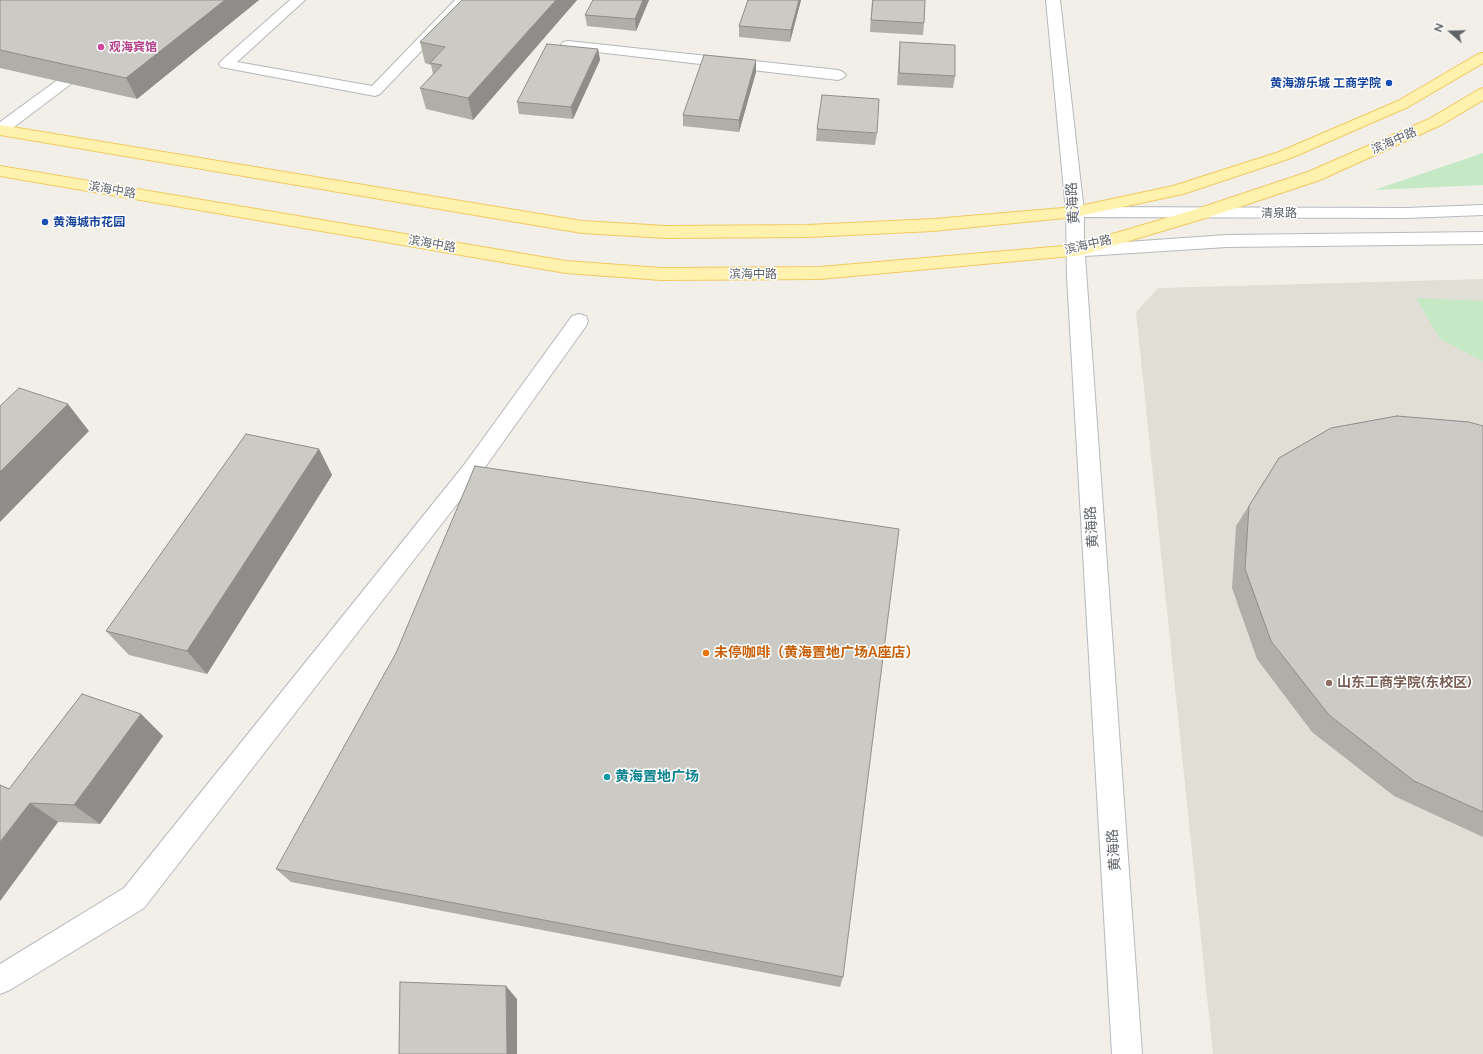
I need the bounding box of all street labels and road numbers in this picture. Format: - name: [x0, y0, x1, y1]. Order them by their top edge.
- street label: 滨海中路: [1369, 125, 1419, 157]
- street label: 滨海中路: [87, 179, 137, 201]
- street label: 黄海路: [1063, 181, 1083, 225]
- street label: 清泉路: [1261, 206, 1297, 220]
- street label: 滨海中路: [407, 233, 457, 255]
- street label: 滨海中路: [1063, 233, 1113, 257]
- street label: 滨海中路: [729, 267, 777, 281]
- street label: 黄海路: [1082, 505, 1102, 549]
- street label: 黄海路: [1104, 828, 1124, 872]

